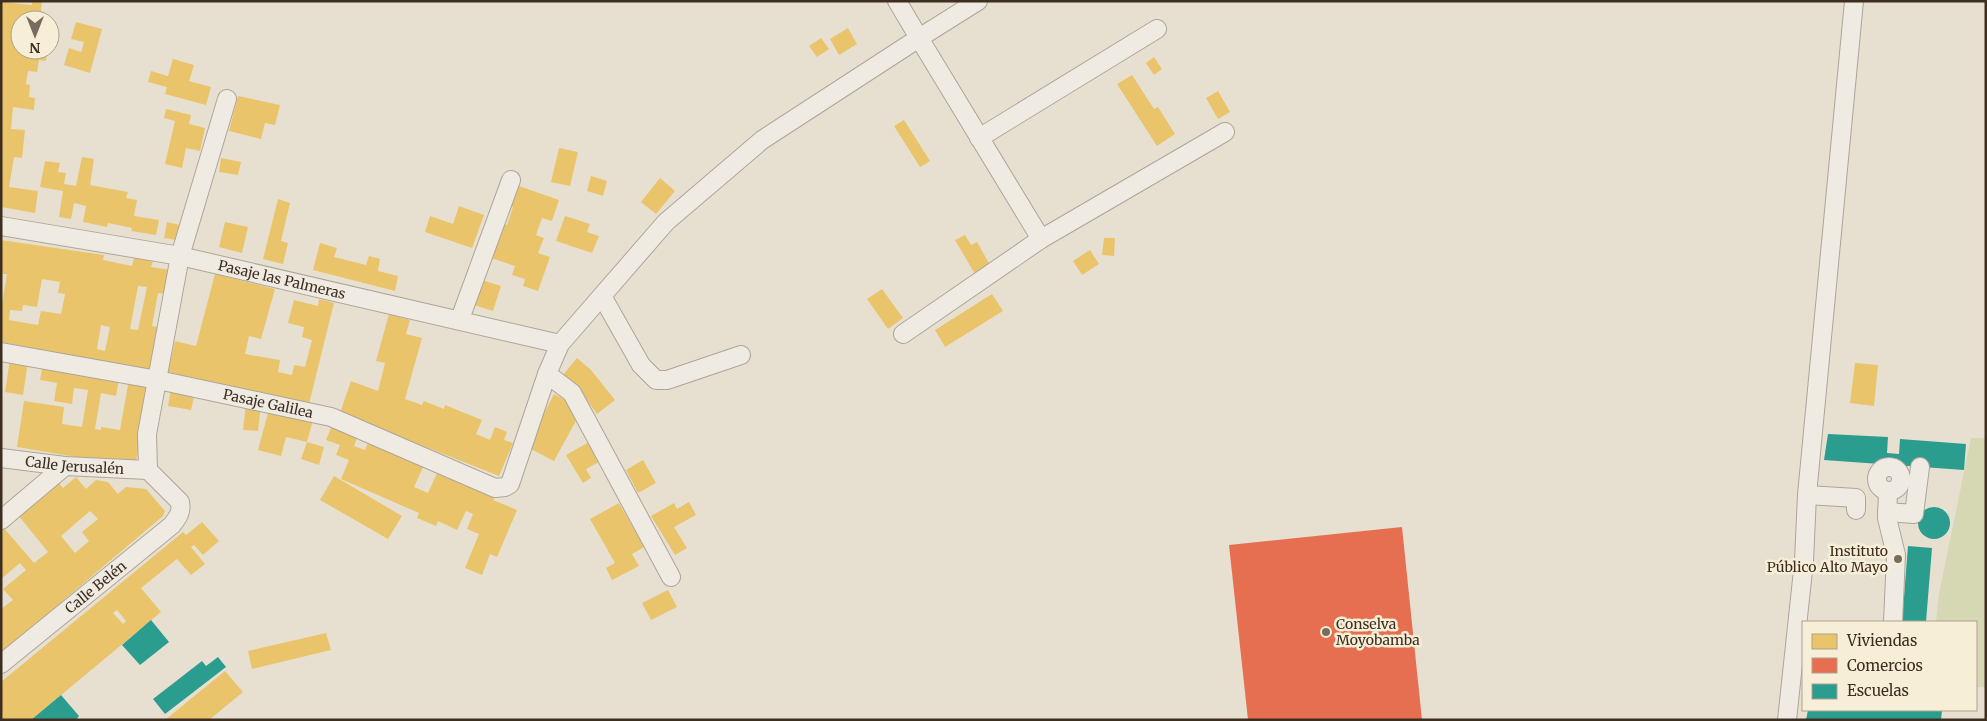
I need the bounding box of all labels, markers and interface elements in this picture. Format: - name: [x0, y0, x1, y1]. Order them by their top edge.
- north arrow: [10, 10, 60, 60]
- text: N: [29, 39, 41, 57]
- street label: Pasaje las Palmeras: [216, 256, 347, 303]
- street label: Pasaje Galilea: [221, 385, 315, 422]
- street label: Calle Jerusalén: [24, 452, 124, 478]
- place label: Instituto Público Alto Mayo: [1767, 542, 1888, 576]
- marker: Instituto Público Alto Mayo: [1892, 553, 1904, 565]
- street label: Calle Belén: [61, 557, 130, 617]
- place label: Conselva Moyobamba: [1336, 615, 1420, 649]
- legend: [1802, 621, 1977, 711]
- marker: Conselva Moyobamba: [1320, 626, 1332, 638]
- text: Viviendas: [1846, 631, 1917, 650]
- text: Comercios: [1847, 656, 1923, 675]
- text: Escuelas: [1847, 681, 1909, 700]

